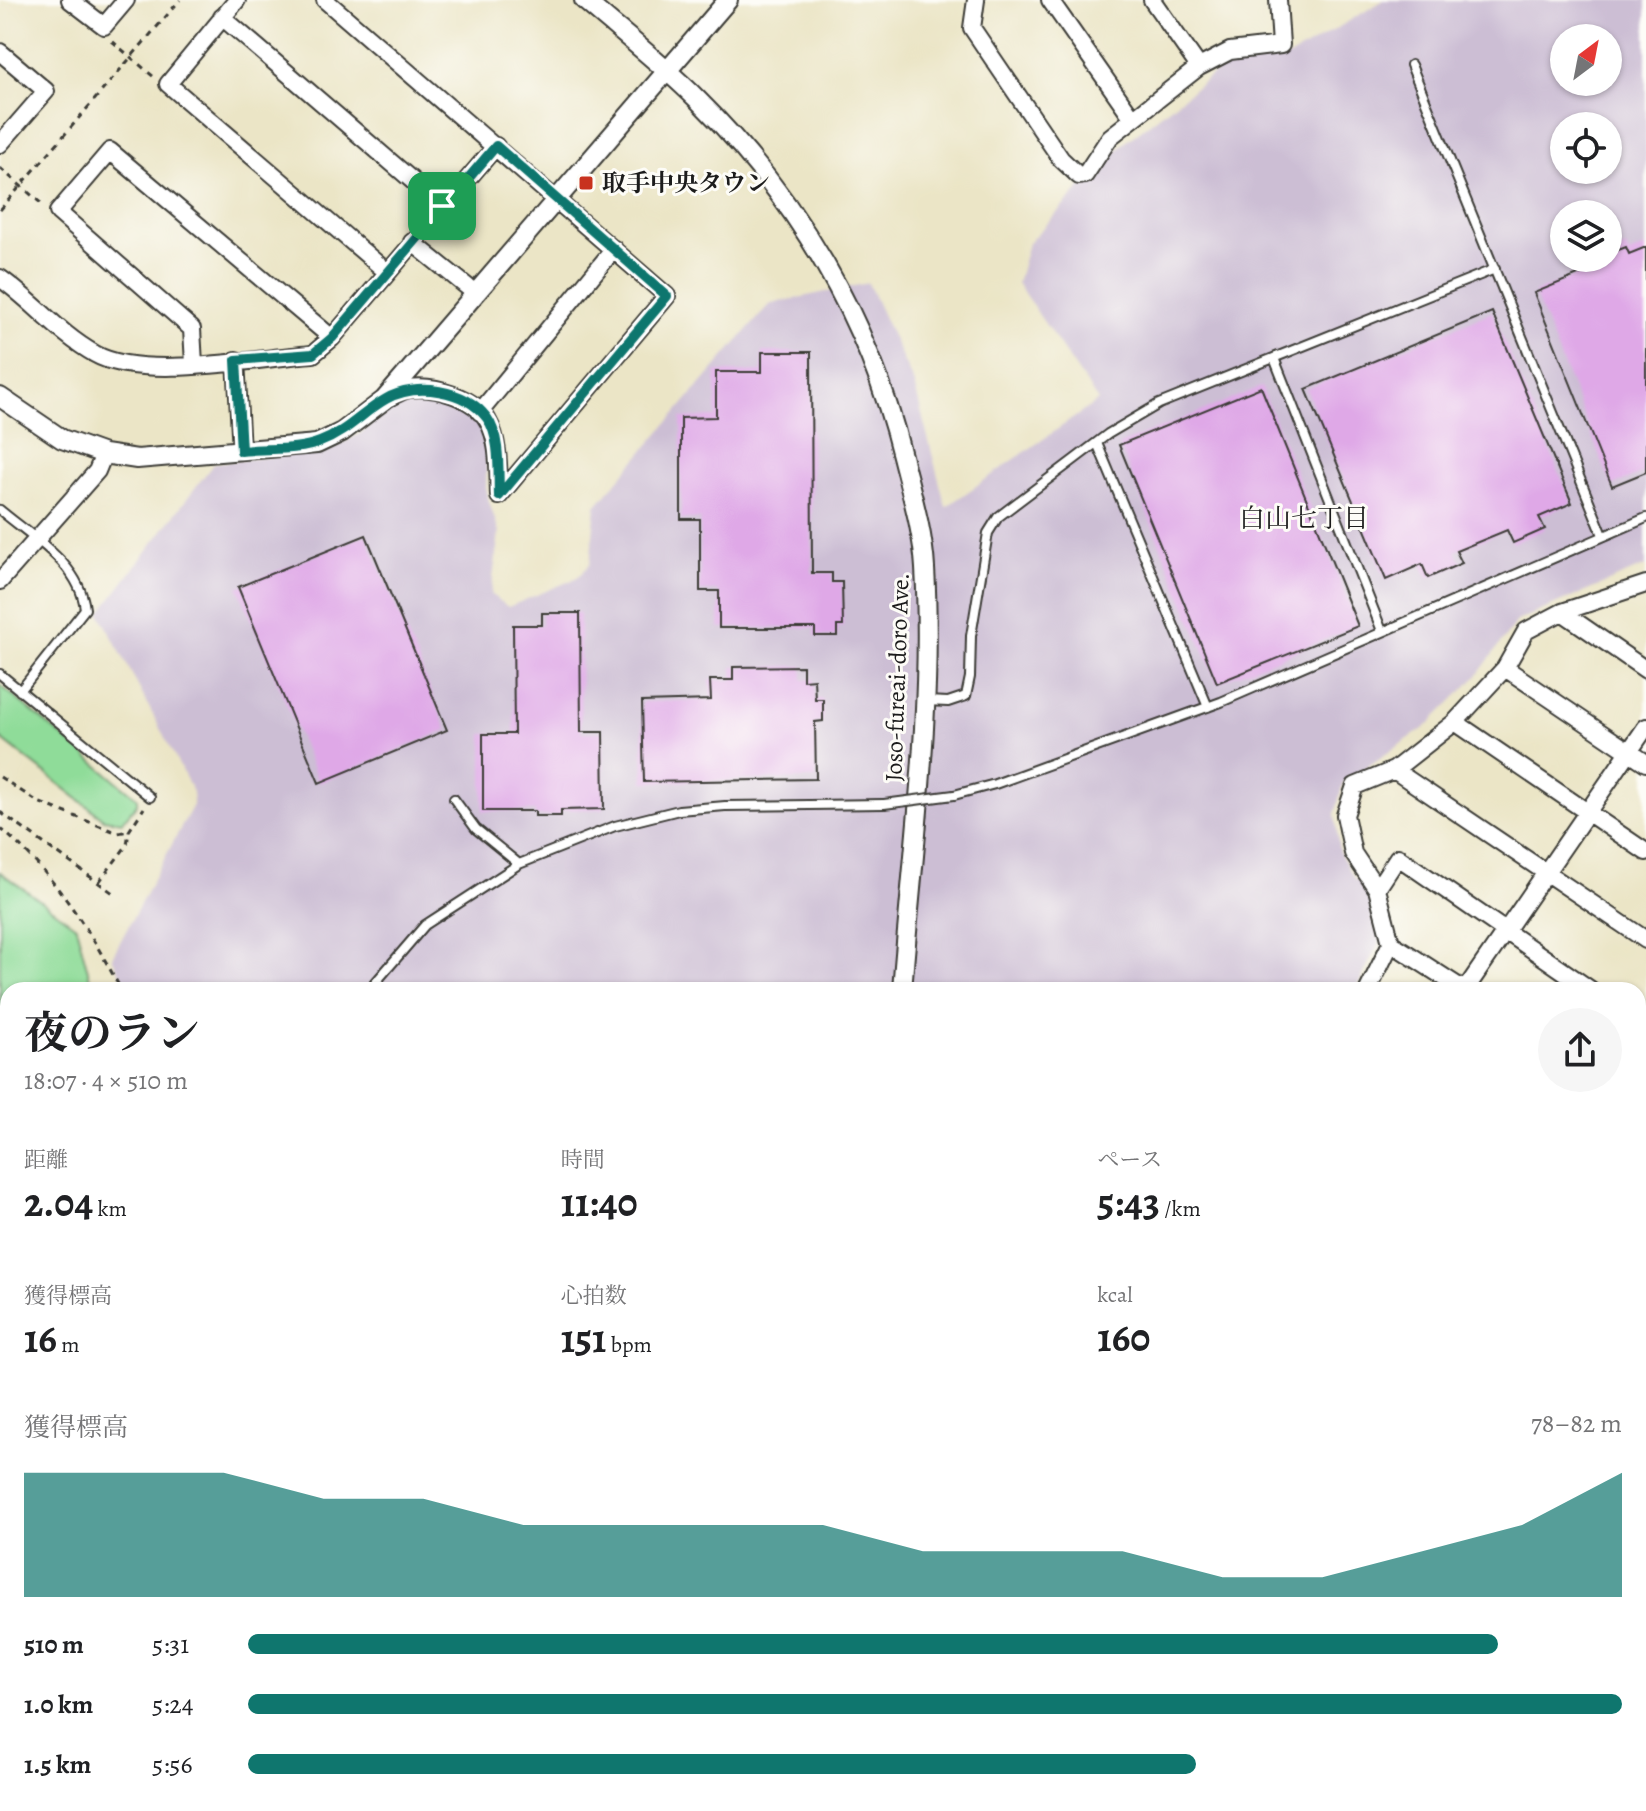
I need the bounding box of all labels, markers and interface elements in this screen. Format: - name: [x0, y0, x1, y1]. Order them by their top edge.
- north arrow: [1550, 24, 1622, 96]
- map controls: [1550, 24, 1622, 272]
- button: locate: [1550, 112, 1622, 184]
- place label: 取手中央タウン: [602, 167, 770, 199]
- pin: [408, 172, 476, 240]
- marker: 取手中央タウン: [577, 174, 595, 192]
- icon: arrive: [420, 184, 464, 228]
- button: layers: [1550, 200, 1622, 272]
- district label: 白山七丁目: [1239, 501, 1369, 536]
- street label: Joso-fureai-doro Ave.: [877, 572, 917, 782]
- text: 夜のラン: [24, 1003, 200, 1063]
- button: share: [1538, 1008, 1622, 1092]
- text: 18:07 · 4 × 510 m: [24, 1063, 188, 1098]
- text: 距離: [24, 1145, 68, 1175]
- text: 時間: [561, 1145, 605, 1175]
- text: ペース: [1097, 1145, 1162, 1175]
- text: 2.04: [24, 1175, 93, 1230]
- text: 11:40: [561, 1175, 638, 1230]
- text: 5:43: [1097, 1175, 1160, 1230]
- text: km: [93, 1194, 127, 1224]
- text: /km: [1160, 1194, 1201, 1224]
- text: kcal: [1097, 1280, 1133, 1310]
- text: 獲得標高: [24, 1281, 112, 1311]
- text: 心拍数: [561, 1281, 627, 1311]
- text: 160: [1097, 1310, 1150, 1365]
- text: 16: [24, 1311, 57, 1366]
- text: 151: [561, 1311, 606, 1366]
- text: m: [57, 1330, 80, 1360]
- text: bpm: [606, 1330, 652, 1360]
- text: 78–82 m: [1531, 1406, 1622, 1441]
- text: 獲得標高: [24, 1410, 128, 1445]
- text: 510 m: [24, 1627, 84, 1662]
- text: 5:31: [152, 1627, 189, 1662]
- text: 1.0 km: [24, 1687, 93, 1722]
- text: 5:24: [152, 1687, 194, 1722]
- text: 1.5 km: [24, 1747, 91, 1782]
- text: 5:56: [152, 1747, 193, 1782]

